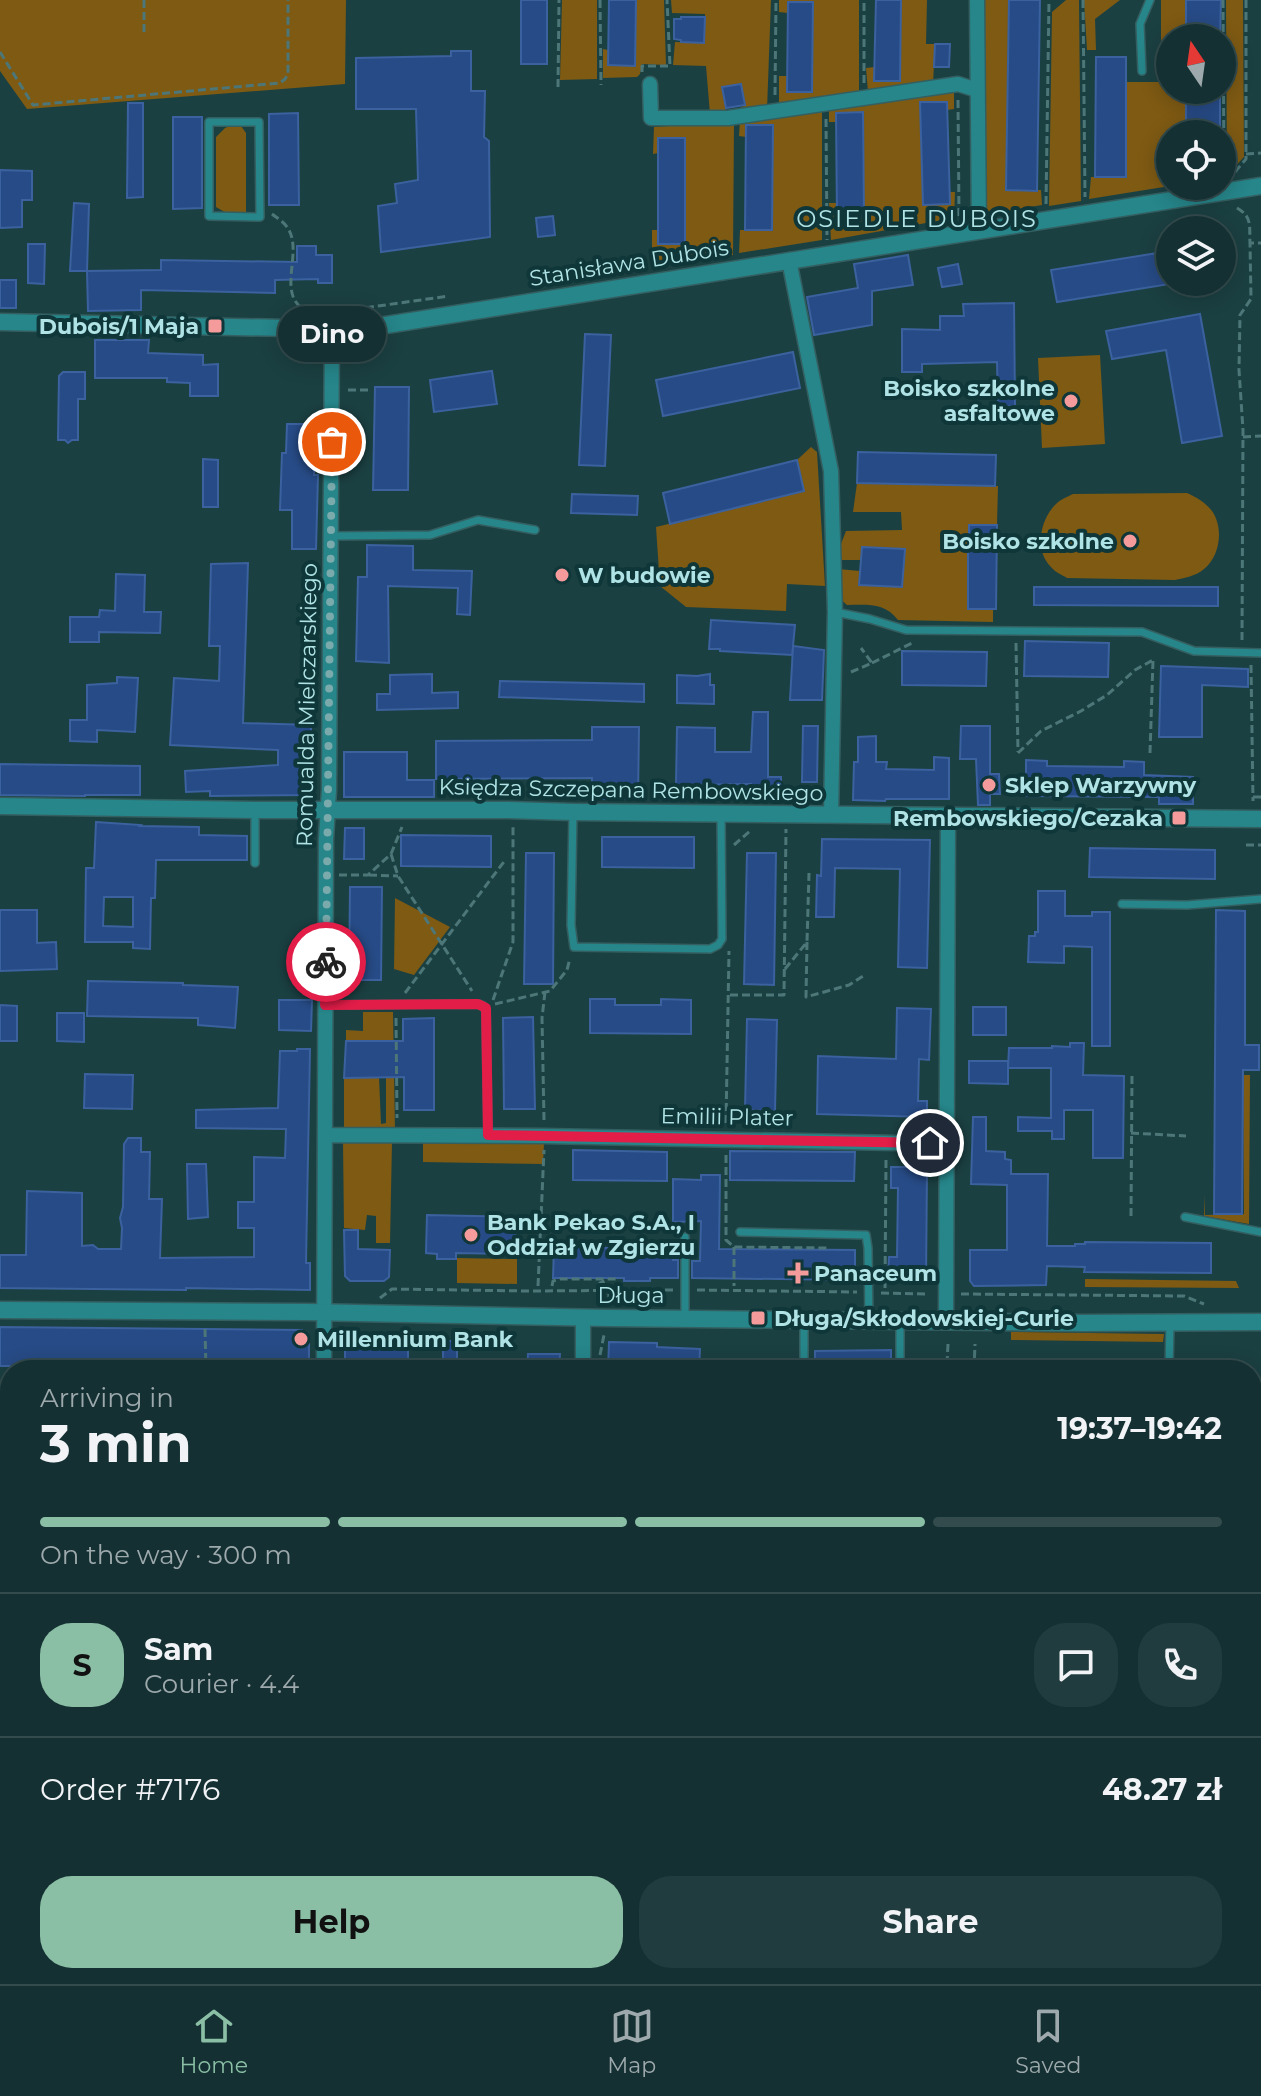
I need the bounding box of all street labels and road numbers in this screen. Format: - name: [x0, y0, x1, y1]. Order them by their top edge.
- street label: Stanisława Dubois: [527, 234, 731, 292]
- street label: Romualda Mielczarskiego: [291, 563, 323, 847]
- street label: Księdza Szczepana Rembowskiego: [438, 773, 824, 807]
- street label: Emilii Plater: [660, 1102, 794, 1132]
- street label: Długa: [597, 1282, 665, 1309]

